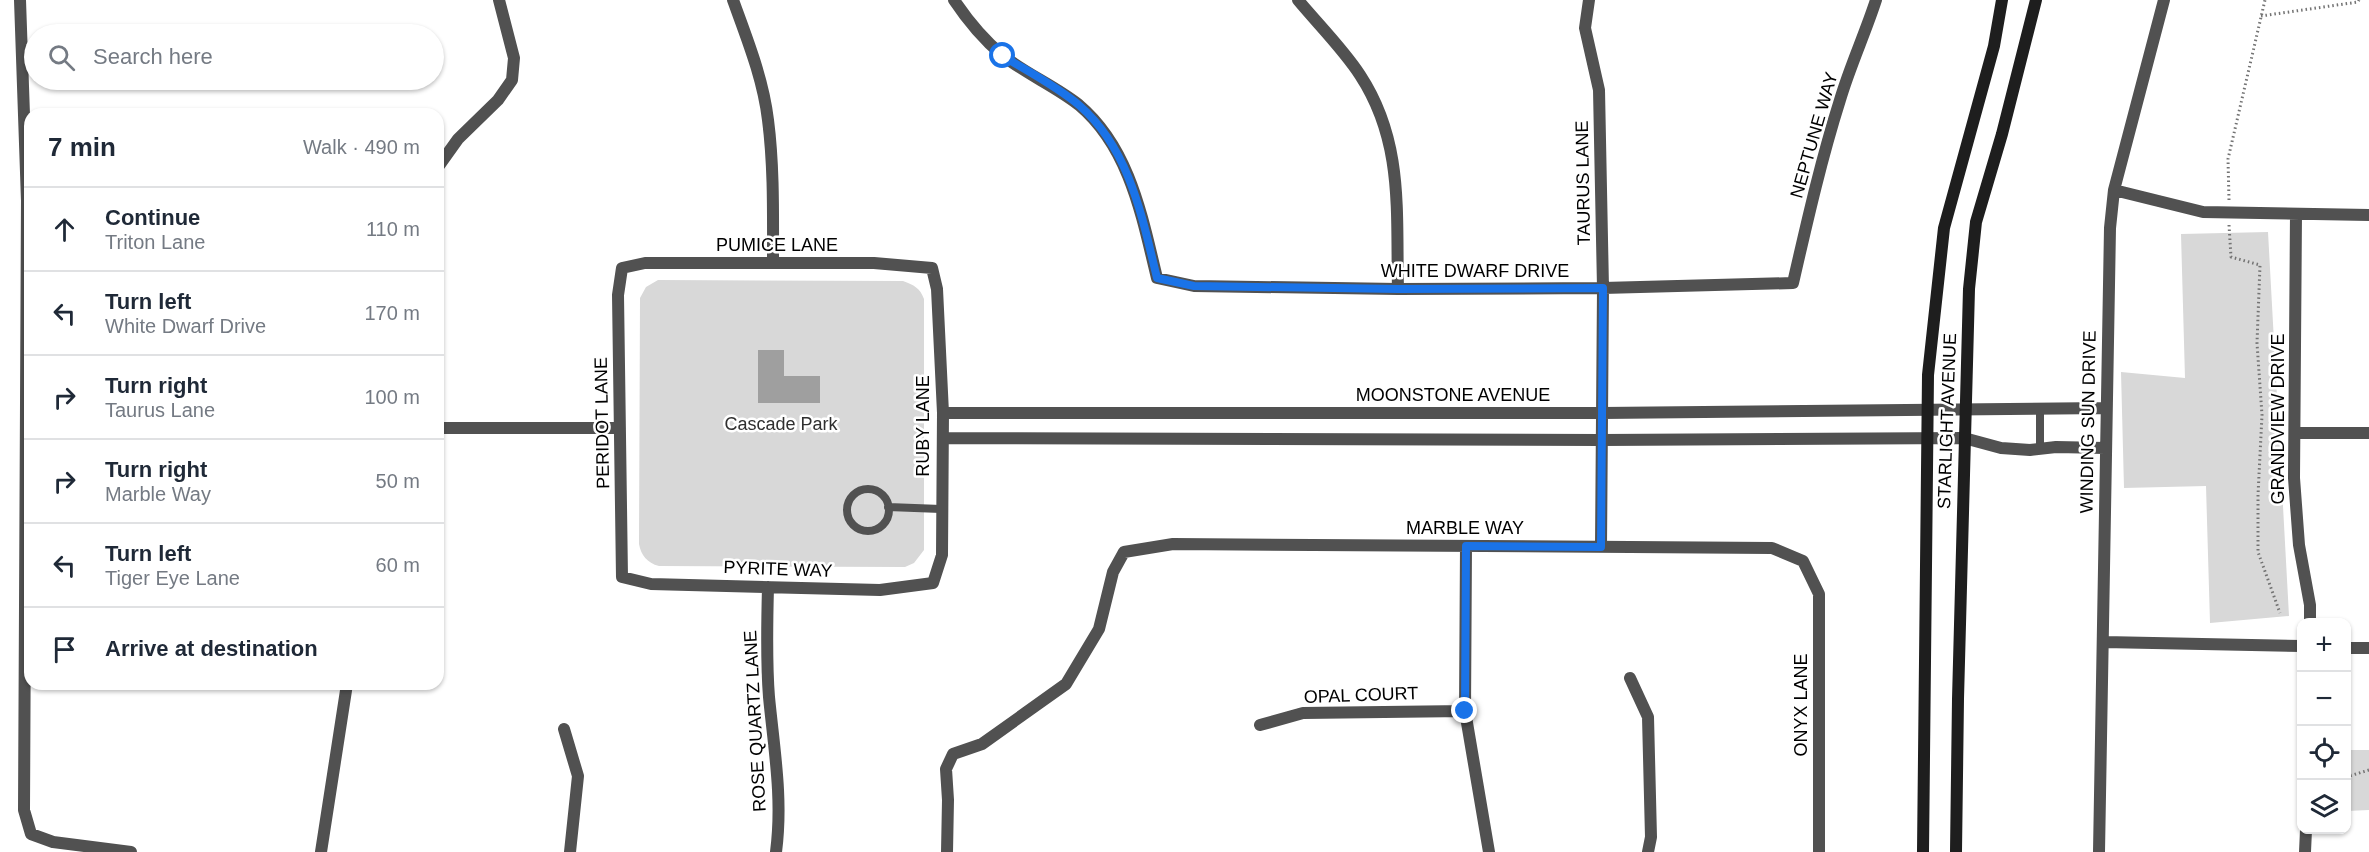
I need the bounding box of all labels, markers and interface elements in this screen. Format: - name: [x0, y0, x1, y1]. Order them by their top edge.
- search box: [24, 24, 444, 90]
- icon: search: [45, 41, 78, 74]
- route start: [989, 42, 1015, 68]
- text: Search here: [93, 44, 213, 69]
- street label: NEPTUNE WAY: [1786, 70, 1842, 200]
- street label: TAURUS LANE: [1572, 120, 1594, 246]
- text: 7 min: [48, 132, 116, 162]
- text: Walk · 490 m: [303, 136, 420, 158]
- text: Continue: [105, 205, 200, 230]
- icon: ahead: [48, 213, 81, 246]
- text: 110 m: [366, 218, 420, 240]
- text: Triton Lane: [105, 231, 205, 253]
- street label: PUMICE LANE: [716, 235, 838, 255]
- street label: WHITE DWARF DRIVE: [1381, 261, 1569, 281]
- text: Turn left: [105, 289, 191, 314]
- icon: left: [48, 297, 81, 330]
- text: 170 m: [364, 302, 420, 324]
- text: White Dwarf Drive: [105, 315, 266, 337]
- street label: WINDING SUN DRIVE: [2076, 330, 2100, 514]
- street label: STARLIGHT AVENUE: [1934, 333, 1960, 509]
- street label: GRANDVIEW DRIVE: [2268, 333, 2288, 505]
- street label: PERIDOT LANE: [591, 357, 613, 489]
- text: Turn right: [105, 373, 207, 398]
- street label: RUBY LANE: [913, 375, 933, 477]
- icon: right: [48, 381, 81, 414]
- street label: MOONSTONE AVENUE: [1356, 385, 1550, 405]
- text: 100 m: [364, 386, 420, 408]
- text: Taurus Lane: [105, 399, 215, 421]
- park label: Cascade Park: [724, 414, 839, 434]
- text: Turn right: [105, 457, 207, 482]
- icon: right: [48, 465, 81, 498]
- text: 50 m: [376, 470, 420, 492]
- text: Marble Way: [105, 483, 211, 505]
- street label: MARBLE WAY: [1406, 518, 1524, 538]
- text: Turn left: [105, 541, 191, 566]
- icon: left: [48, 549, 81, 582]
- text: 60 m: [376, 554, 420, 576]
- street label: PYRITE WAY: [723, 557, 833, 581]
- text: Tiger Eye Lane: [105, 567, 240, 589]
- map controls: [2297, 618, 2351, 834]
- button: +: [2297, 618, 2351, 672]
- street label: ROSE QUARTZ LANE: [740, 630, 770, 812]
- icon: arrive: [48, 633, 81, 666]
- text: Arrive at destination: [105, 636, 318, 661]
- street label: ONYX LANE: [1791, 653, 1811, 757]
- button: −: [2297, 672, 2351, 726]
- street label: OPAL COURT: [1303, 683, 1419, 707]
- route end: [1451, 697, 1477, 723]
- button: locate: [2297, 726, 2351, 780]
- button: layers: [2297, 780, 2351, 834]

